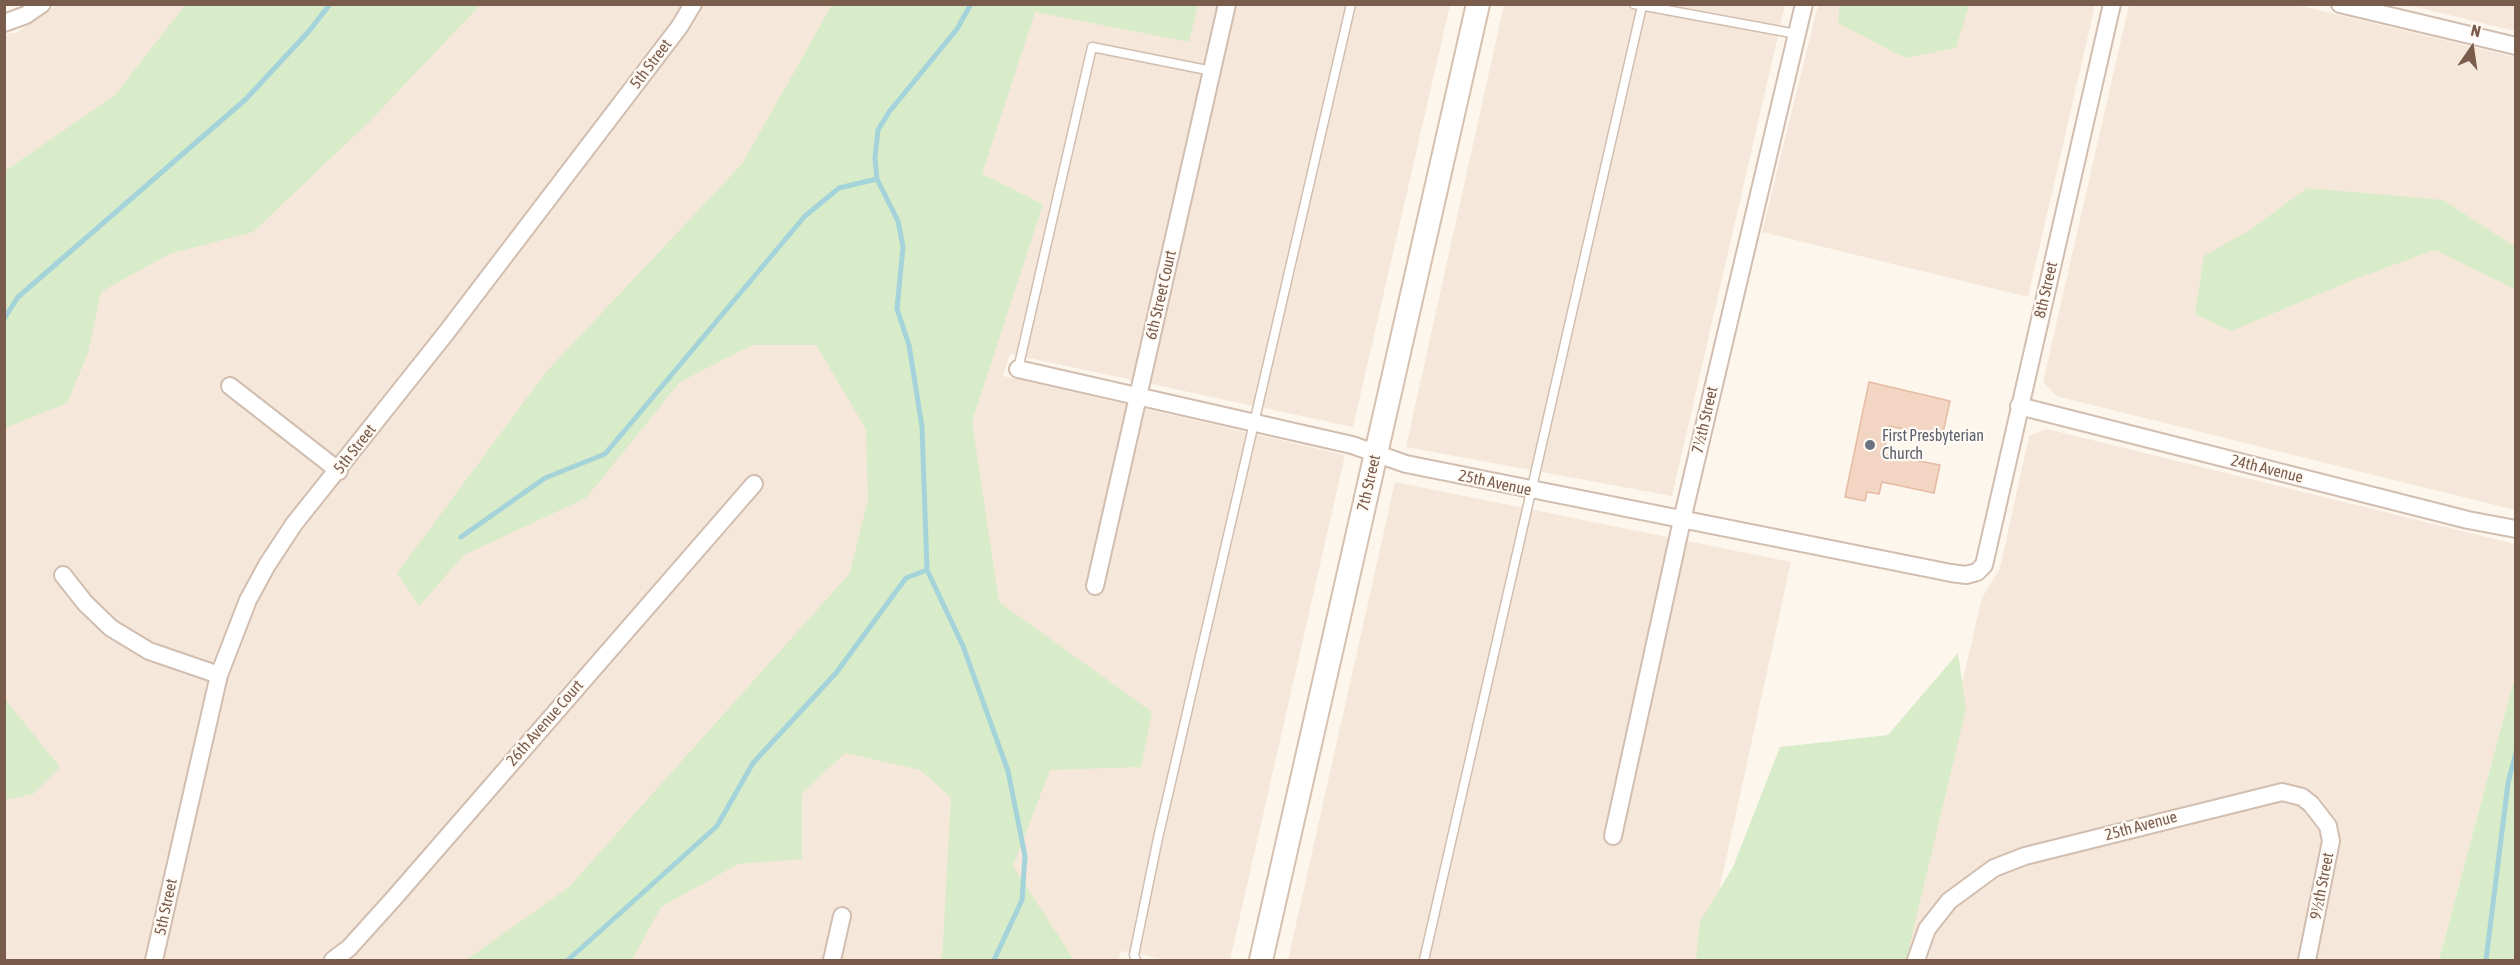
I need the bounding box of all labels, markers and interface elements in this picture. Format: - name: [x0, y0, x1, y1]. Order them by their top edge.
- north arrow: [2442, 18, 2502, 78]
- text: N: [2469, 21, 2483, 40]
- street label: 5th Street: [626, 35, 676, 93]
- street label: 6th Street Court: [1141, 249, 1181, 341]
- street label: 8th Street: [2030, 260, 2062, 320]
- street label: 7½th Street: [1688, 385, 1722, 455]
- street label: 5th Street: [330, 421, 380, 477]
- place label: First Presbyterian Church: [1882, 426, 1984, 464]
- marker: First Presbyterian Church: [1863, 438, 1877, 452]
- street label: 24th Avenue: [2229, 451, 2305, 487]
- street label: 7th Street: [1353, 453, 1385, 513]
- street label: 25th Avenue: [1457, 466, 1533, 500]
- street label: 26th Avenue Court: [502, 676, 588, 770]
- street label: 25th Avenue: [2103, 807, 2179, 845]
- street label: 9½th Street: [2306, 851, 2338, 921]
- street label: 5th Street: [151, 877, 181, 937]

